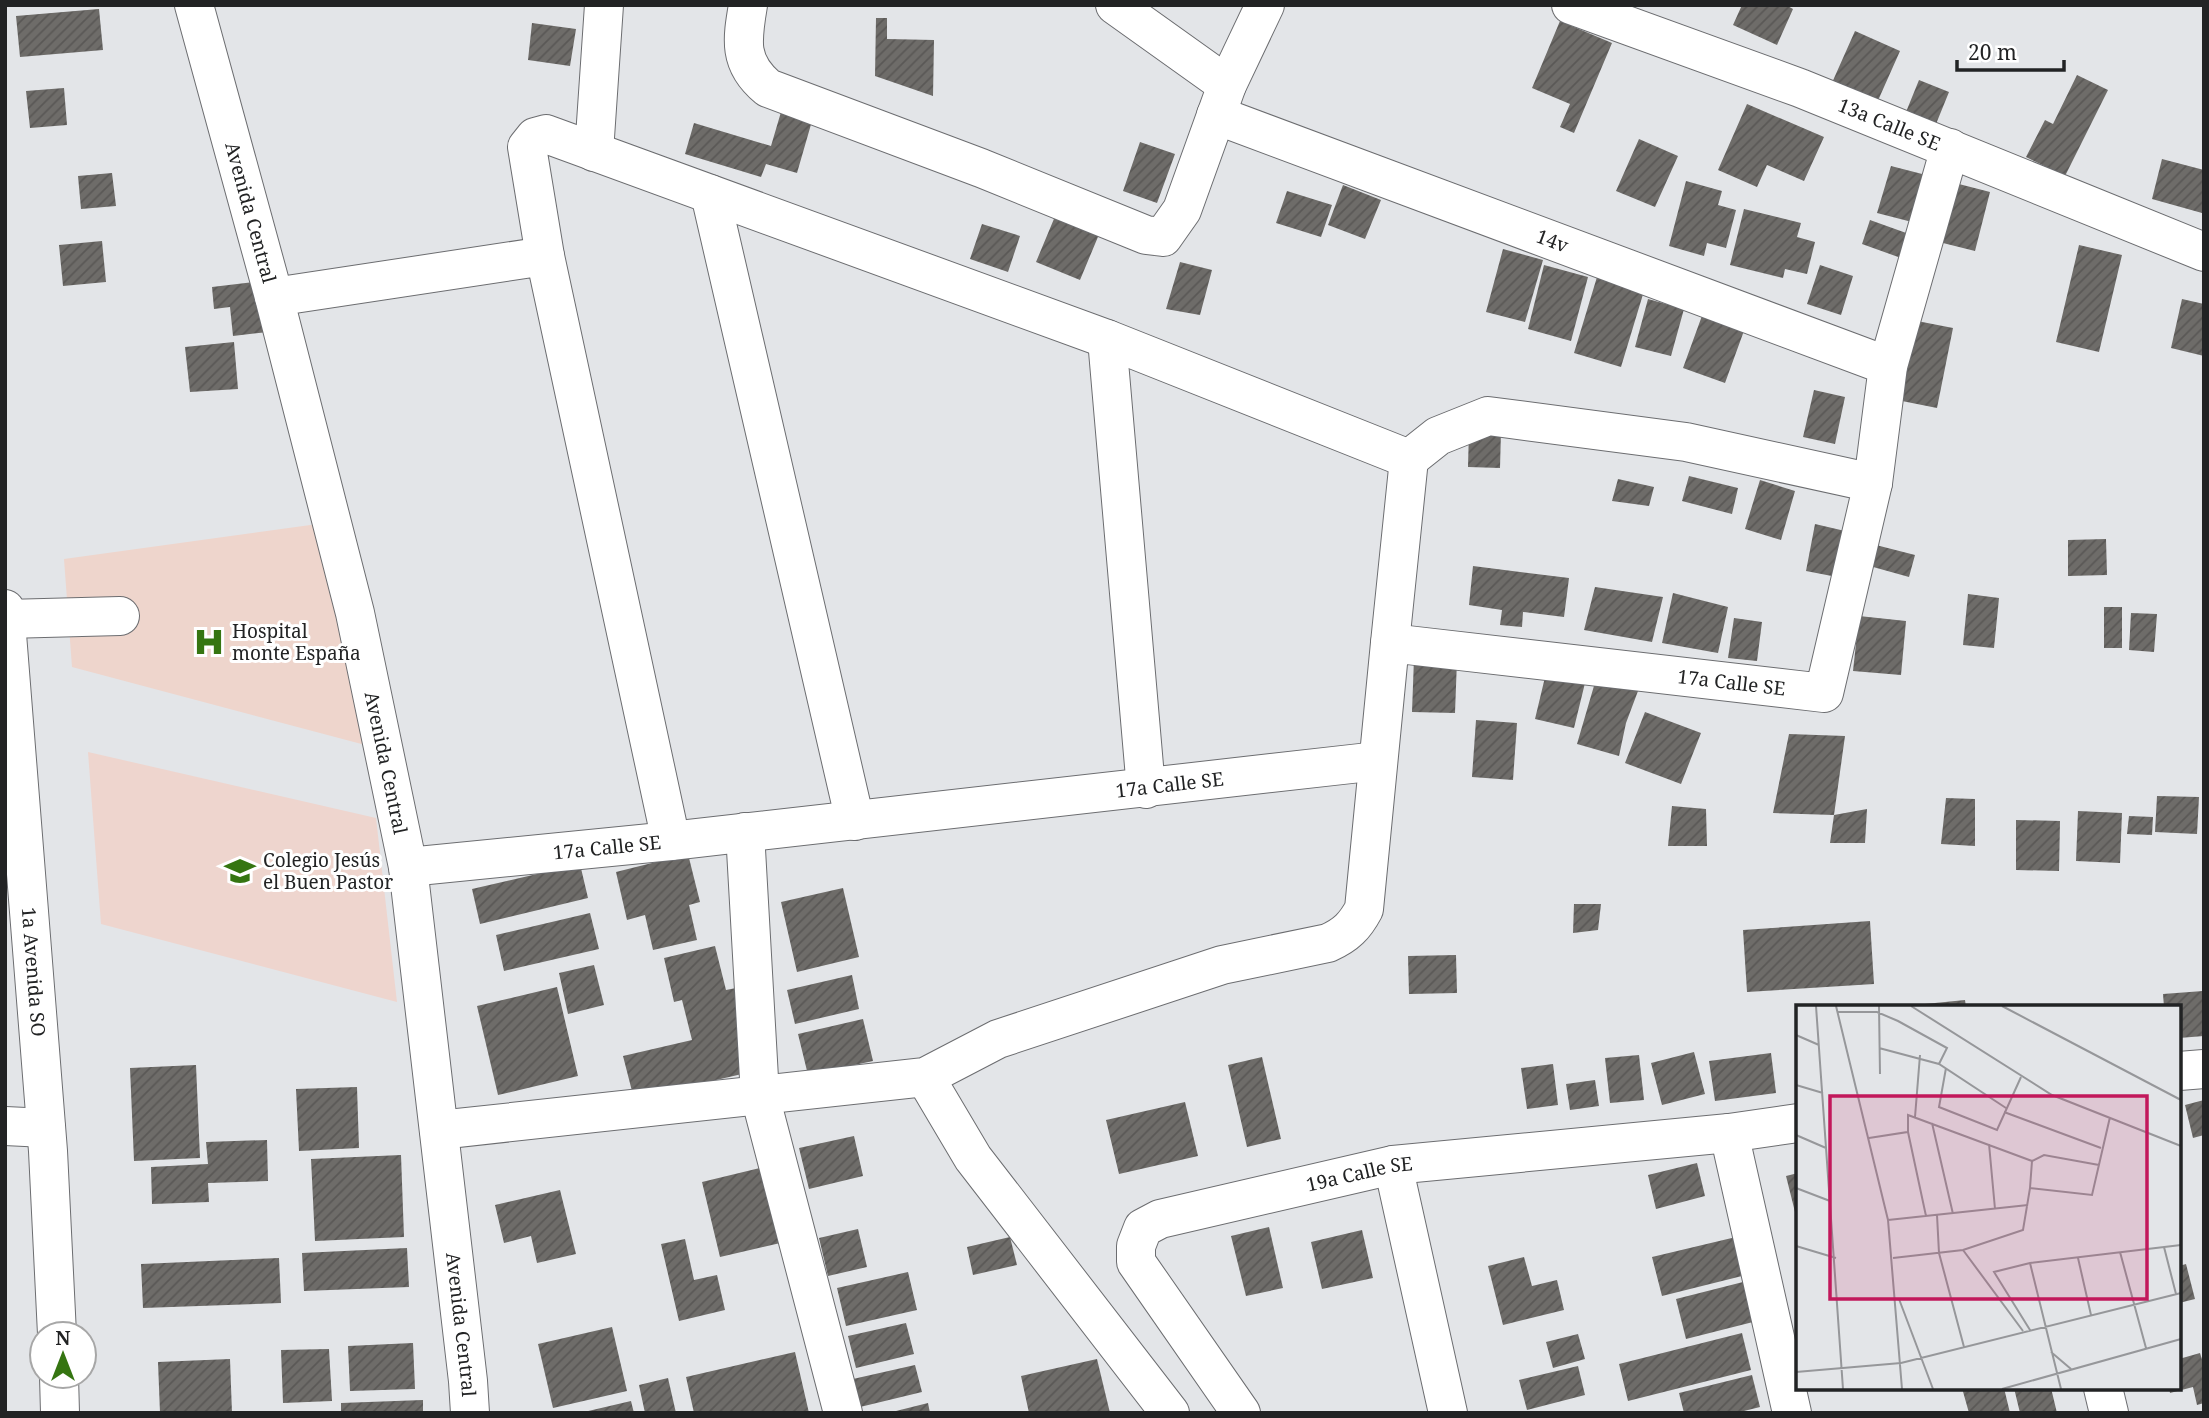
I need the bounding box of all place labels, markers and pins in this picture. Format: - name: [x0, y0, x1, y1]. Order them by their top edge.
- place label: Hospital monte España: [232, 618, 361, 666]
- hospital icon: Hospital monte España: [192, 625, 226, 659]
- place label: Colegio Jesús el Buen Pastor: [263, 847, 393, 895]
- school or university icon: Colegio Jesús el Buen Pastor: [223, 854, 257, 888]

